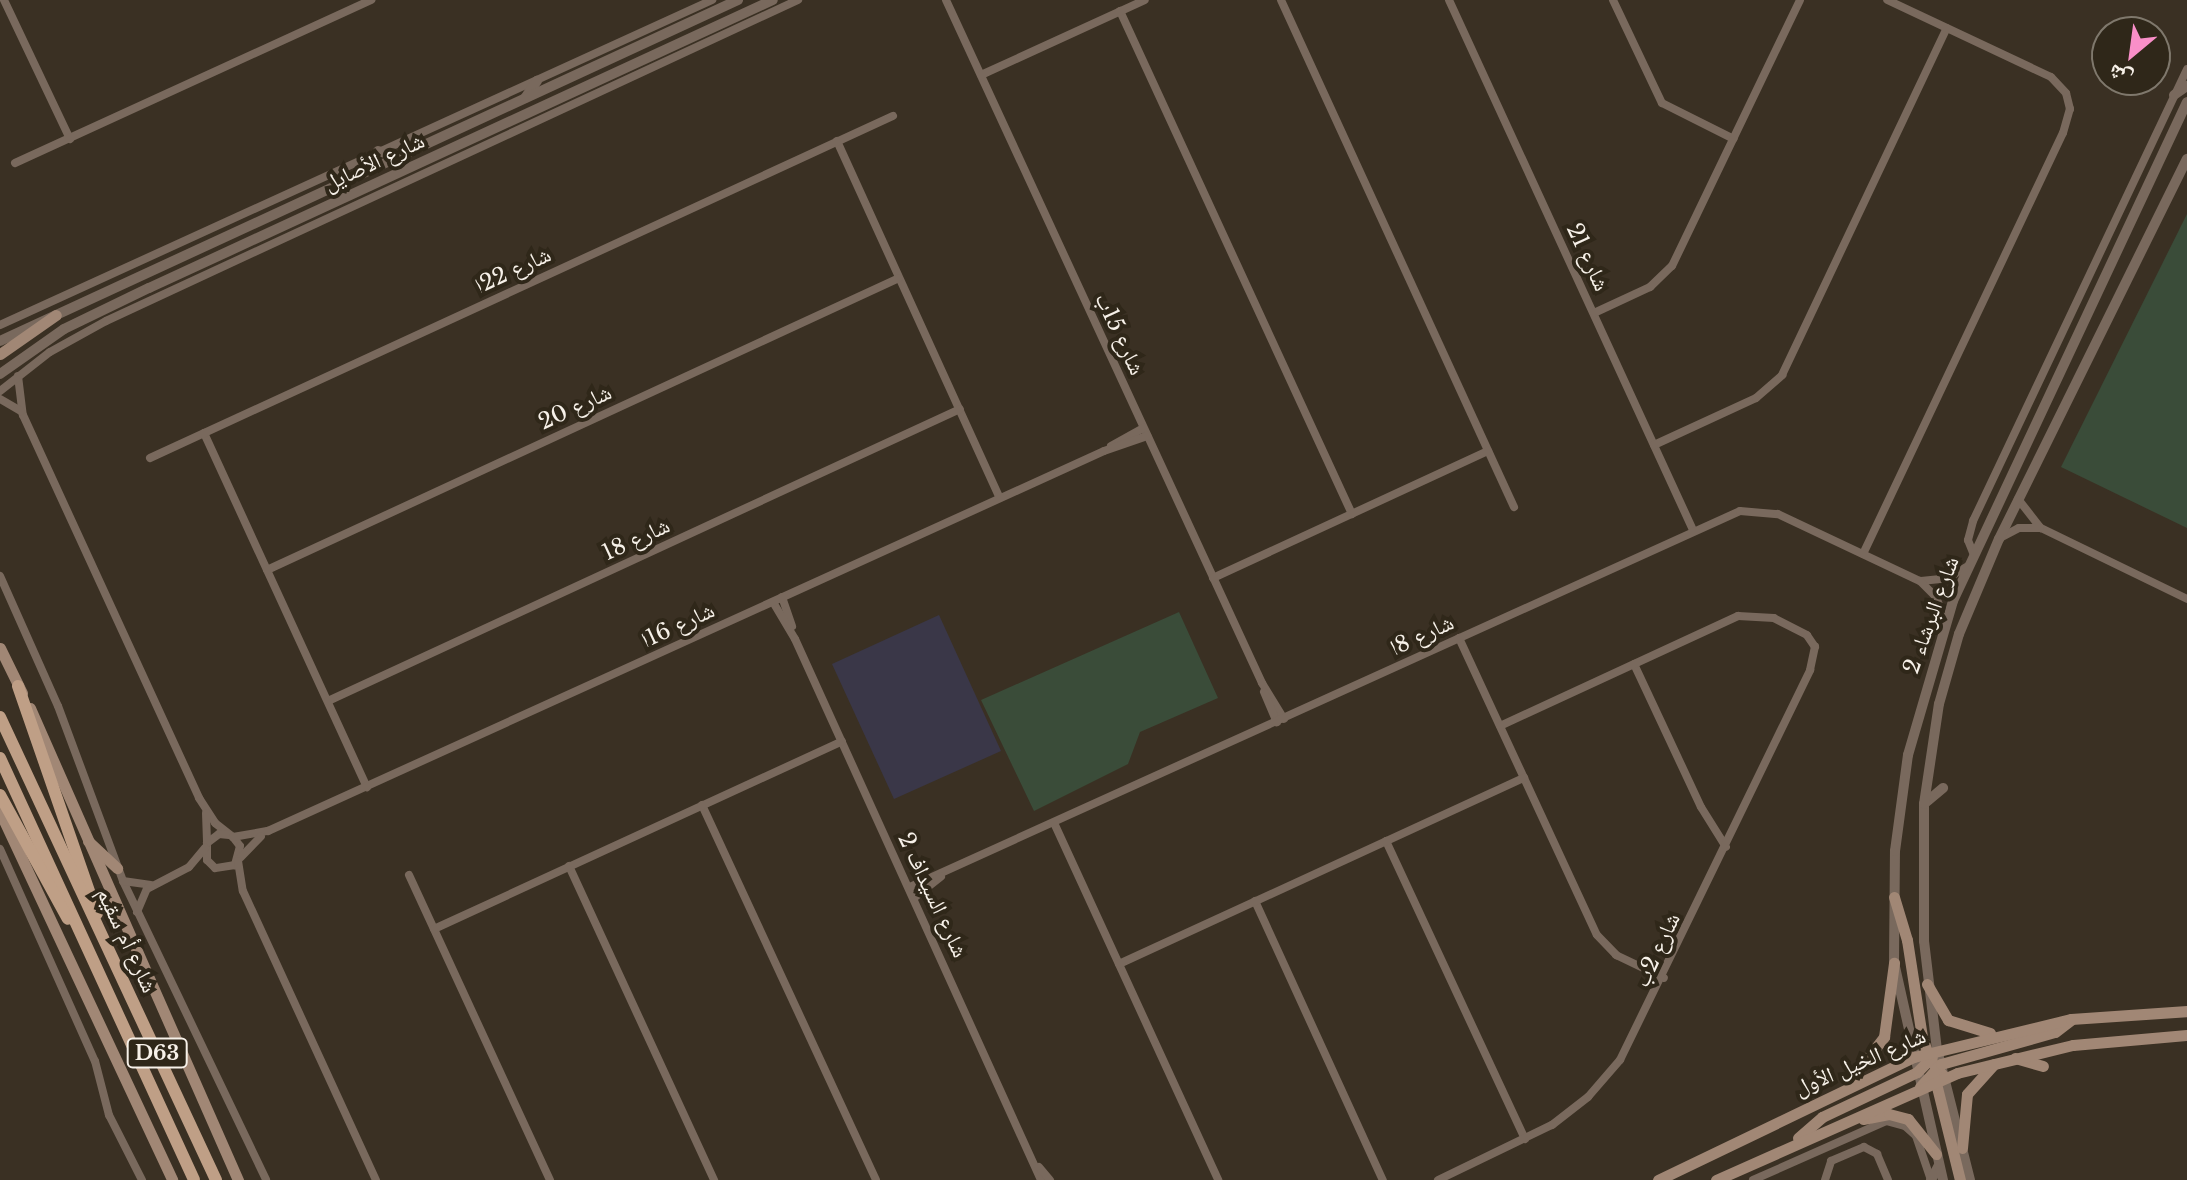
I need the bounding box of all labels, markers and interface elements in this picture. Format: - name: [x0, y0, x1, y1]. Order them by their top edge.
- north arrow: [2091, 16, 2171, 96]
- text: ش: [2103, 58, 2137, 93]
- street label: شارع الأصايل: [319, 127, 429, 197]
- street label: شارع 21: [1561, 219, 1615, 295]
- street label: شارع 22ا: [471, 241, 555, 299]
- street label: شارع 15ب: [1090, 289, 1150, 379]
- street label: شارع 20: [534, 379, 616, 435]
- street label: شارع 18: [598, 512, 674, 566]
- street label: شارع البرشاء 2: [1898, 553, 1964, 677]
- street label: شارع 16ا: [637, 597, 719, 653]
- street label: شارع 8ا: [1386, 609, 1458, 661]
- street label: شارع السيداف 2: [893, 828, 973, 962]
- street label: شارع أم سقيم: [91, 883, 163, 997]
- street label: شارع 2ب: [1628, 909, 1686, 991]
- street label: شارع الخيل الأول: [1790, 1023, 1930, 1101]
- road number: D63: [125, 1037, 189, 1069]

